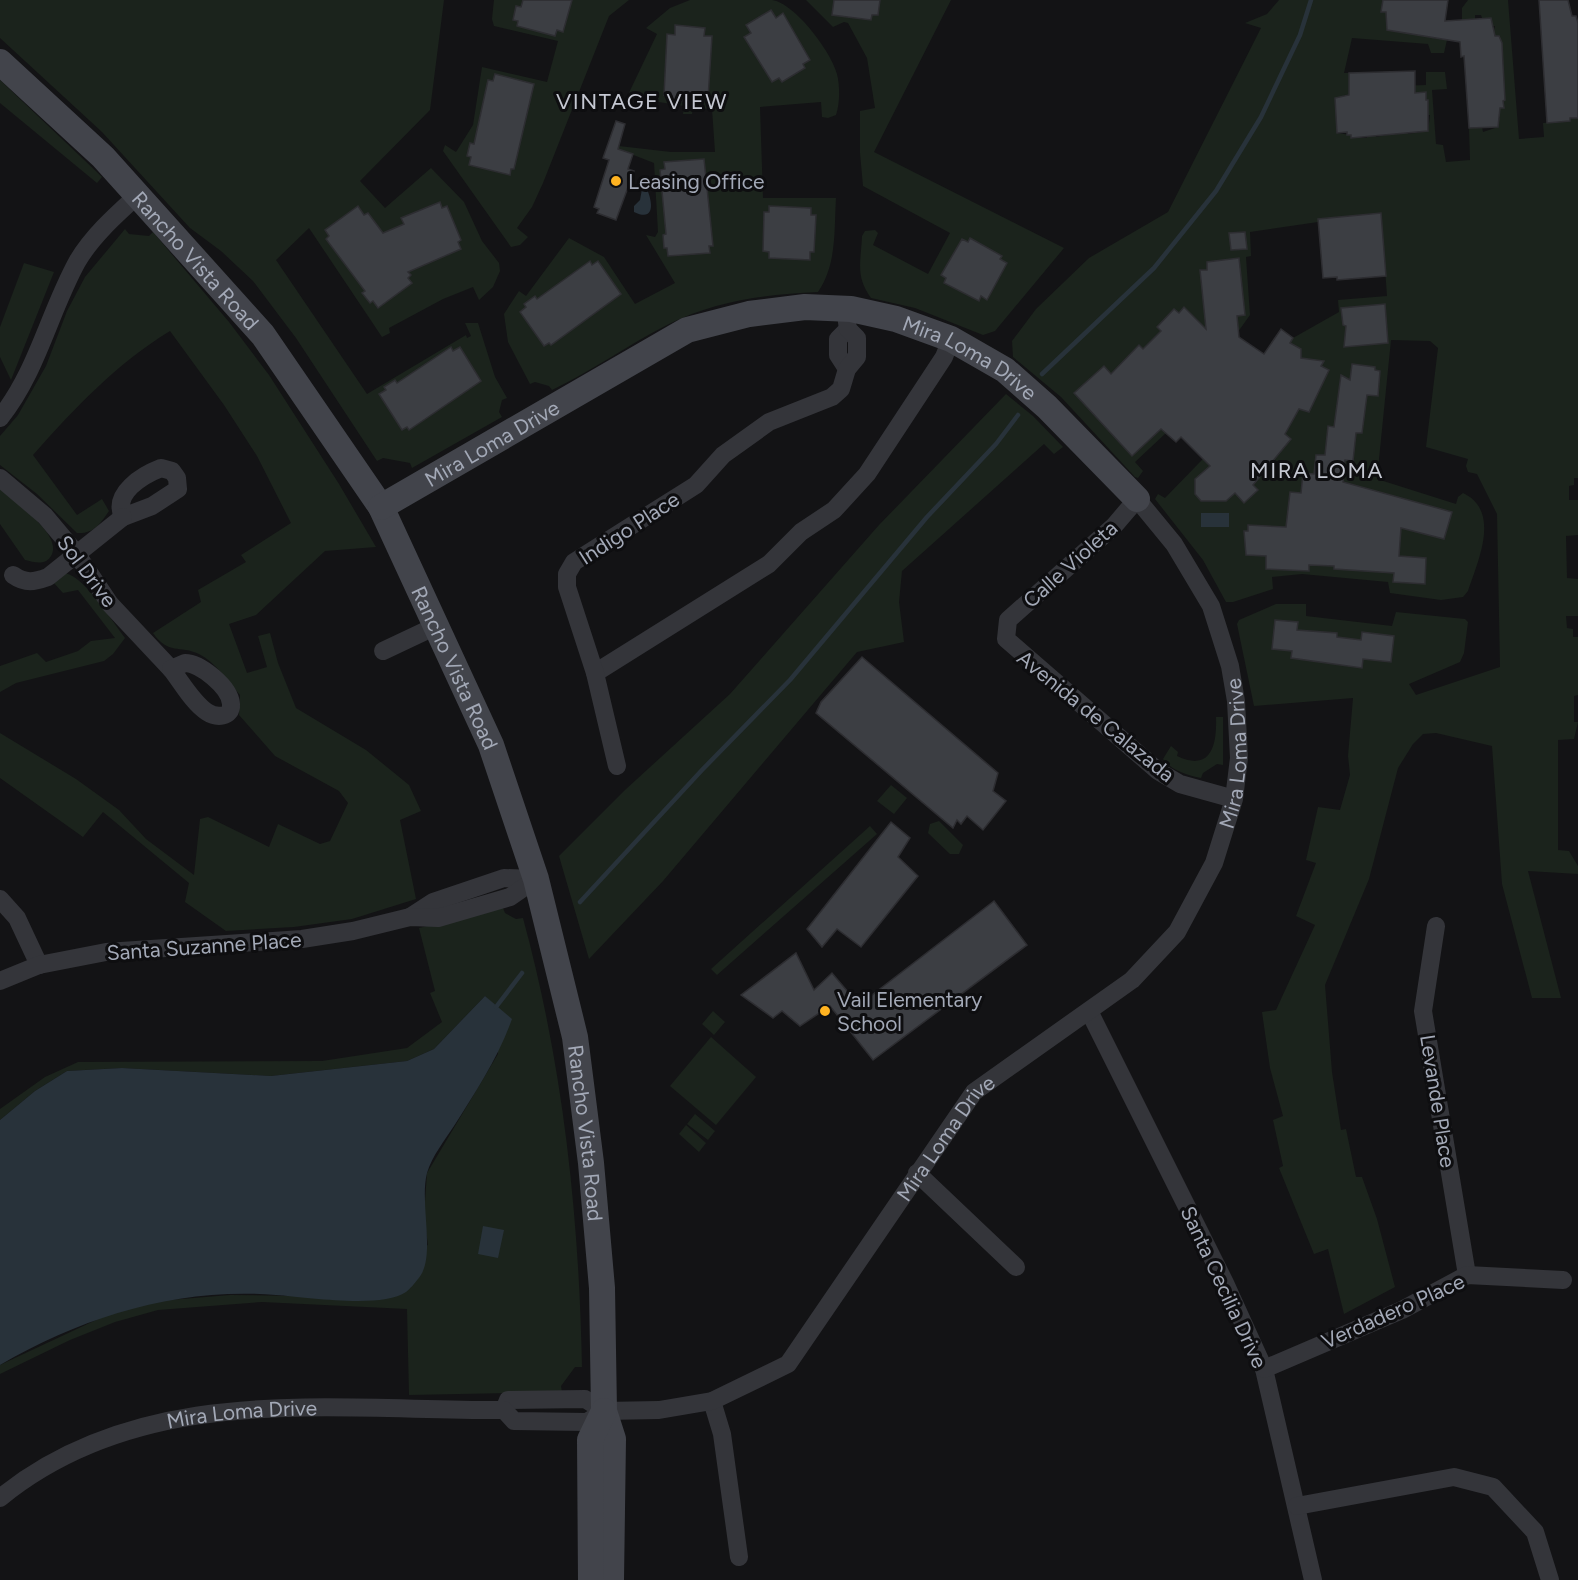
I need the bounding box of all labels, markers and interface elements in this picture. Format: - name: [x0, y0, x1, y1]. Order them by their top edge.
- district label: VINTAGE VIEW: [556, 88, 728, 115]
- place label: Leasing Office: [628, 169, 764, 194]
- marker: Leasing Office: [609, 174, 623, 188]
- street label: Rancho Vista Road: [127, 186, 264, 335]
- street label: Mira Loma Drive: [900, 310, 1042, 405]
- street label: Mira Loma Drive: [420, 394, 563, 492]
- district label: MIRA LOMA: [1250, 457, 1384, 484]
- street label: Indigo Place: [574, 486, 684, 570]
- street label: Calle Violeta: [1018, 515, 1122, 613]
- street label: Sol Drive: [52, 530, 122, 612]
- street label: Rancho Vista Road: [407, 582, 504, 753]
- street label: Avenida de Calazada: [1012, 645, 1180, 787]
- street label: Mira Loma Drive: [1213, 676, 1252, 831]
- street label: Santa Suzanne Place: [106, 927, 302, 965]
- place label: Vail Elementary School: [837, 987, 982, 1036]
- marker: Vail Elementary School: [818, 1004, 832, 1018]
- street label: Levande Place: [1415, 1033, 1461, 1169]
- street label: Rancho Vista Road: [564, 1043, 609, 1222]
- street label: Mira Loma Drive: [891, 1069, 999, 1206]
- street label: Santa Cecilia Drive: [1176, 1202, 1272, 1372]
- street label: Verdadero Place: [1318, 1268, 1468, 1354]
- street label: Mira Loma Drive: [164, 1395, 317, 1433]

